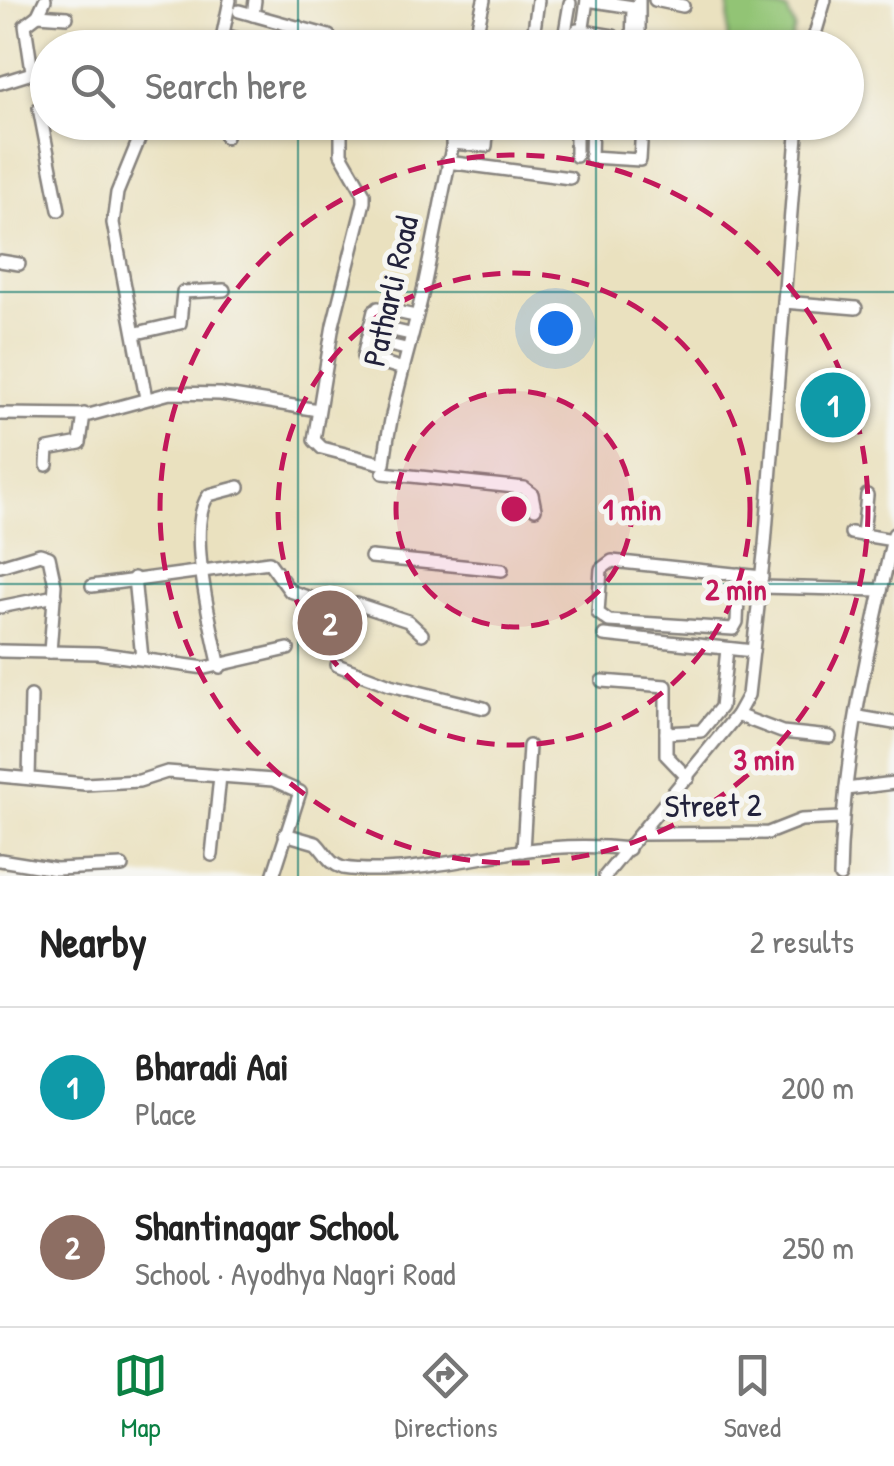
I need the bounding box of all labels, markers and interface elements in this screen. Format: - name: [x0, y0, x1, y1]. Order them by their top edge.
- search box: [30, 30, 864, 140]
- icon: search: [65, 58, 120, 113]
- text: Search here: [145, 59, 307, 111]
- street label: Patharli Road: [352, 212, 428, 370]
- your location: [530, 303, 581, 354]
- pin: 1: [800, 368, 866, 442]
- text: 1 min: [603, 489, 661, 529]
- centre of rings: [496, 491, 532, 527]
- text: 2 min: [705, 569, 767, 609]
- pin: 2: [298, 586, 362, 660]
- text: 3 min: [733, 739, 795, 779]
- street label: Street 2: [664, 783, 762, 827]
- text: Nearby: [40, 913, 147, 970]
- text: 2 results: [750, 920, 854, 963]
- text: Bharadi Aai: [135, 1040, 289, 1092]
- text: 1: [67, 1066, 78, 1109]
- text: 200 m: [781, 1066, 854, 1109]
- text: Place: [135, 1092, 197, 1135]
- text: Shantinagar School: [135, 1200, 398, 1252]
- text: 2: [65, 1226, 80, 1269]
- text: 250 m: [782, 1226, 854, 1269]
- text: School · Ayodhya Nagri Road: [135, 1252, 455, 1295]
- tab: Map: [113, 1348, 168, 1446]
- tab: Directions: [394, 1348, 497, 1446]
- tab: Saved: [724, 1348, 781, 1446]

